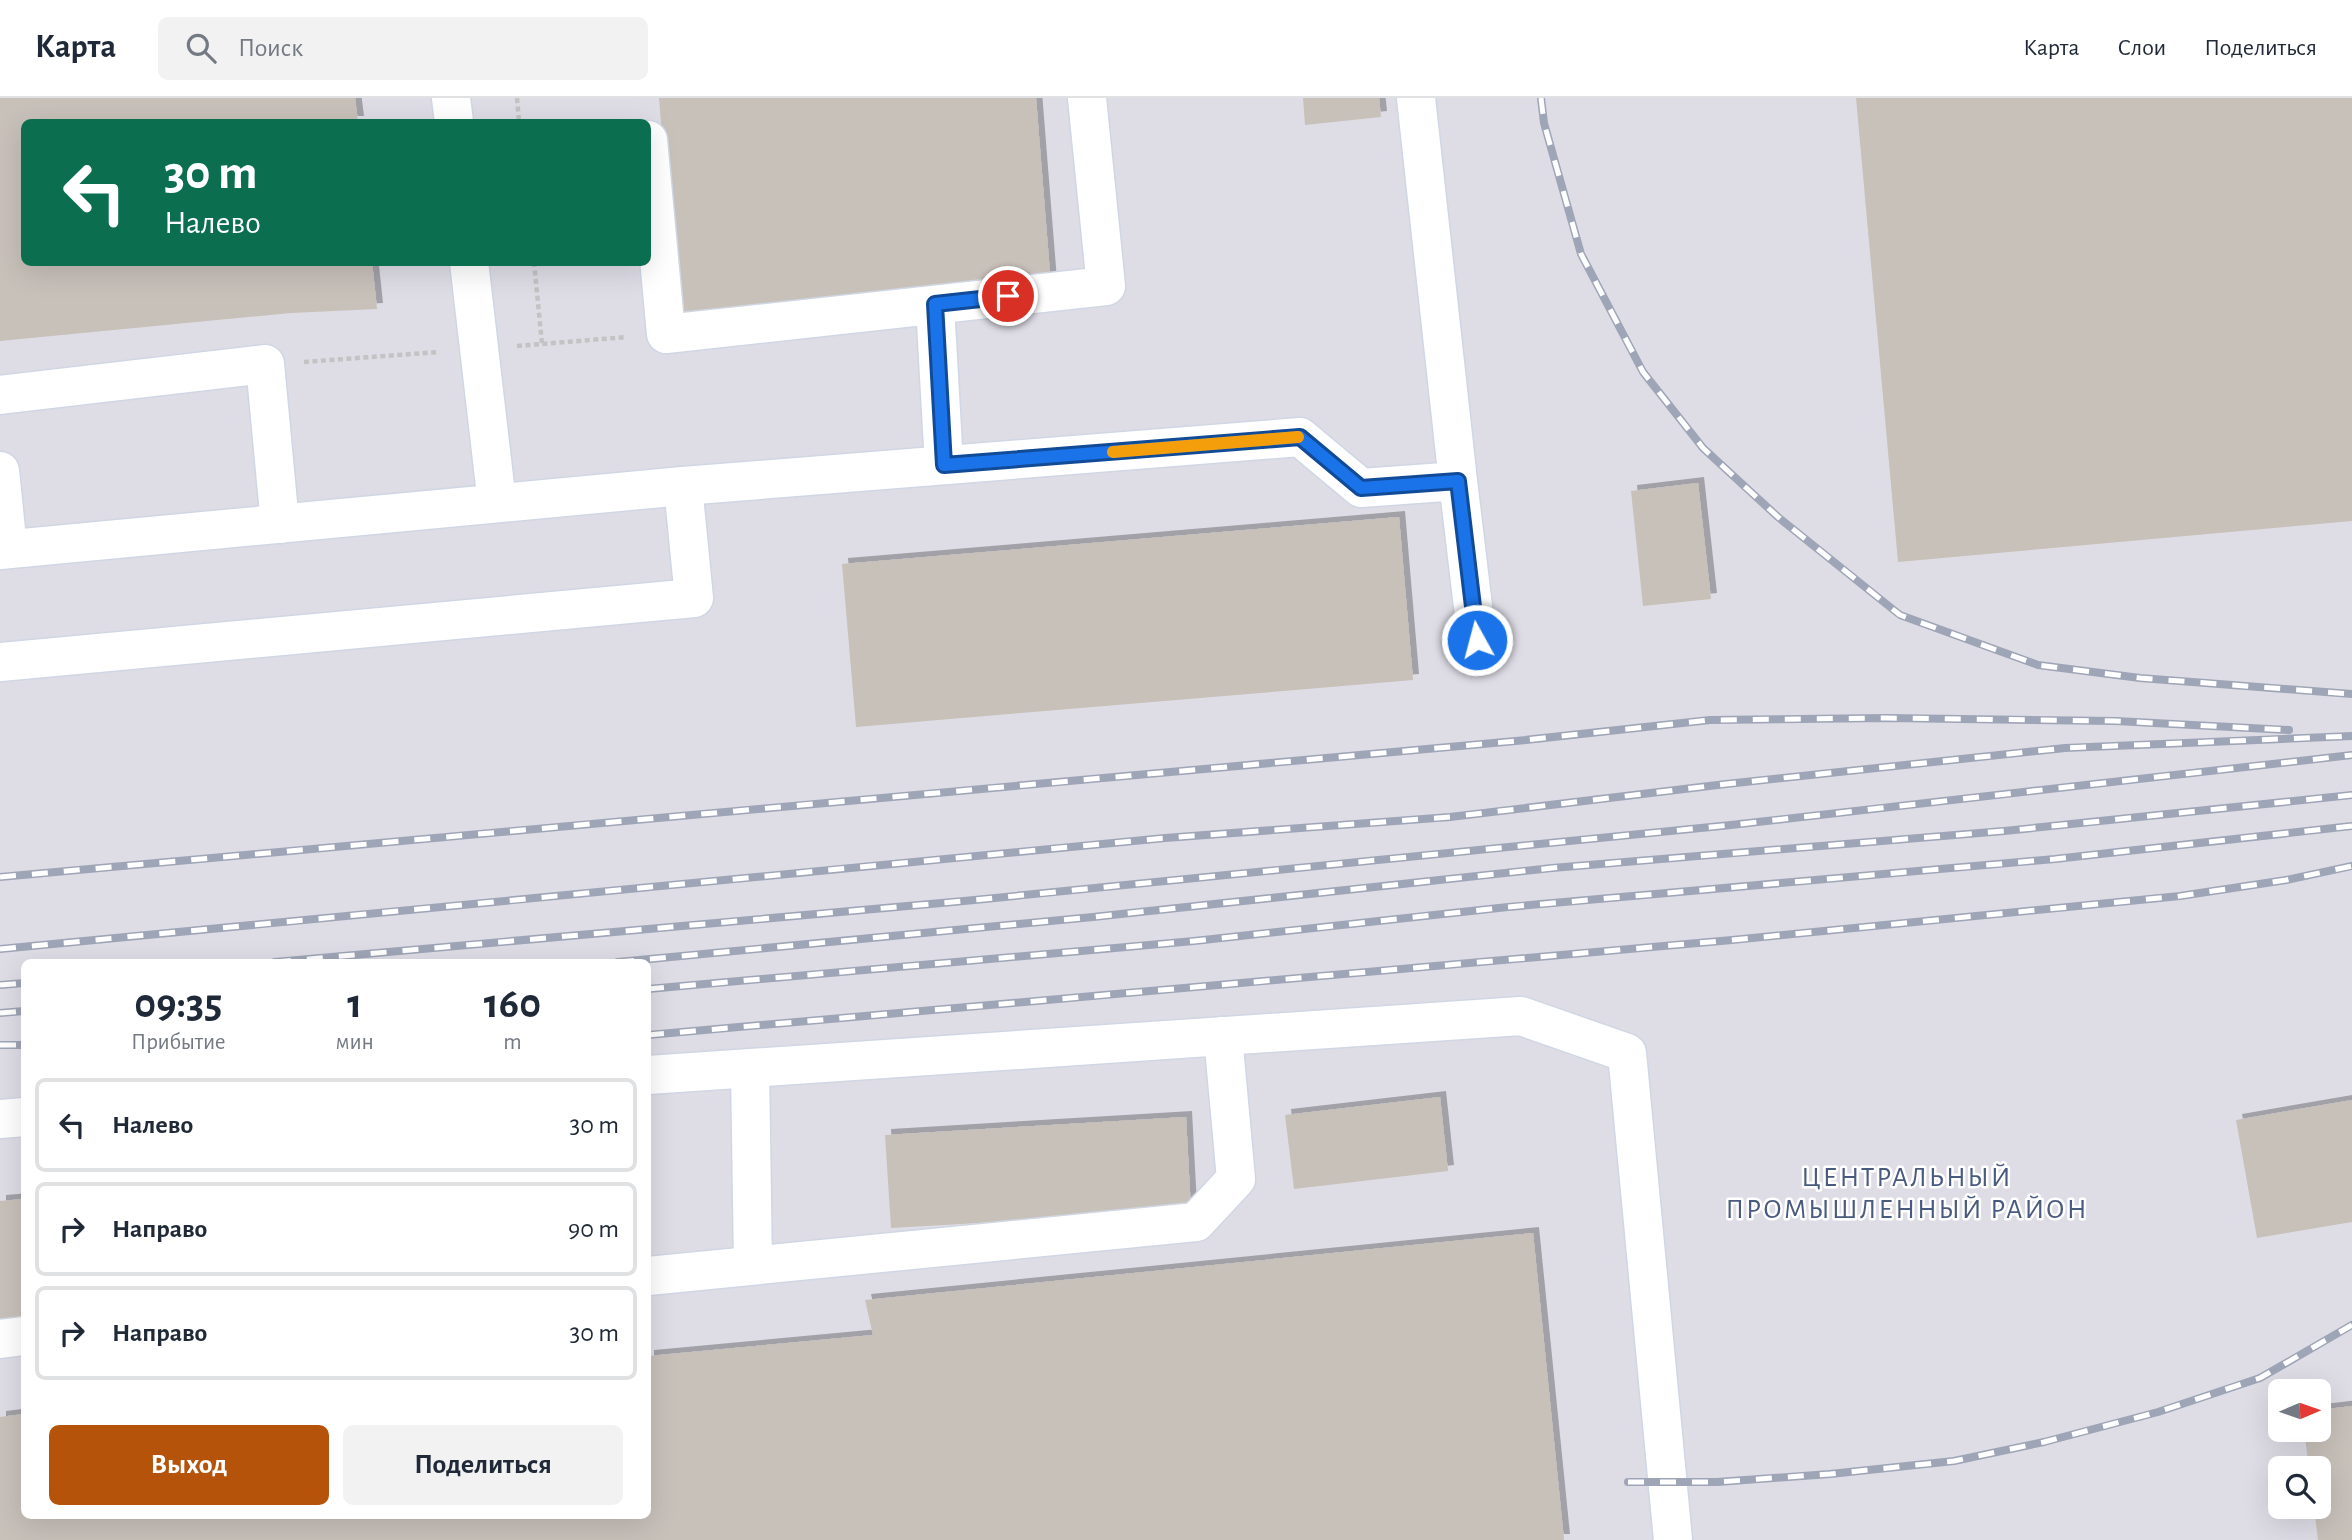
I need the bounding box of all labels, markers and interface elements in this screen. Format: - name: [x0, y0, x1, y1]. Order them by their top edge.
- search box: [158, 17, 648, 80]
- icon: search: [182, 29, 220, 67]
- text: Карта: [35, 31, 116, 64]
- text: Поиск: [238, 35, 303, 61]
- text: Карта: [2023, 36, 2079, 60]
- text: Слои: [2117, 36, 2166, 60]
- text: Поделиться: [2204, 36, 2317, 60]
- icon: left: [49, 147, 140, 238]
- text: 30 m: [164, 149, 258, 198]
- text: Налево: [164, 207, 261, 239]
- pin: [978, 266, 1038, 326]
- icon: arrive: [989, 277, 1027, 315]
- position arrow: [1440, 603, 1514, 677]
- text: 09:35: [134, 983, 222, 1025]
- text: 1: [347, 983, 362, 1025]
- text: 160: [484, 983, 541, 1025]
- text: Прибытие: [131, 1031, 226, 1054]
- text: мин: [336, 1031, 374, 1054]
- text: m: [503, 1031, 522, 1054]
- icon: left: [53, 1106, 91, 1144]
- text: Налево: [112, 1112, 193, 1138]
- text: 30 m: [569, 1112, 619, 1138]
- district label: ЦЕНТРАЛЬНЫЙ ПРОМЫШЛЕННЫЙ РАЙОН: [1725, 1163, 2089, 1224]
- icon: right: [53, 1210, 91, 1248]
- text: Направо: [112, 1216, 207, 1242]
- text: 90 m: [568, 1216, 619, 1242]
- icon: right: [53, 1314, 91, 1352]
- text: Направо: [112, 1320, 207, 1346]
- text: 30 m: [569, 1320, 619, 1346]
- north arrow: [2268, 1379, 2331, 1442]
- map controls: [2268, 1379, 2331, 1519]
- button: Выход: [49, 1425, 329, 1505]
- button: Поделиться: [343, 1425, 623, 1505]
- button: search: [2268, 1456, 2331, 1519]

